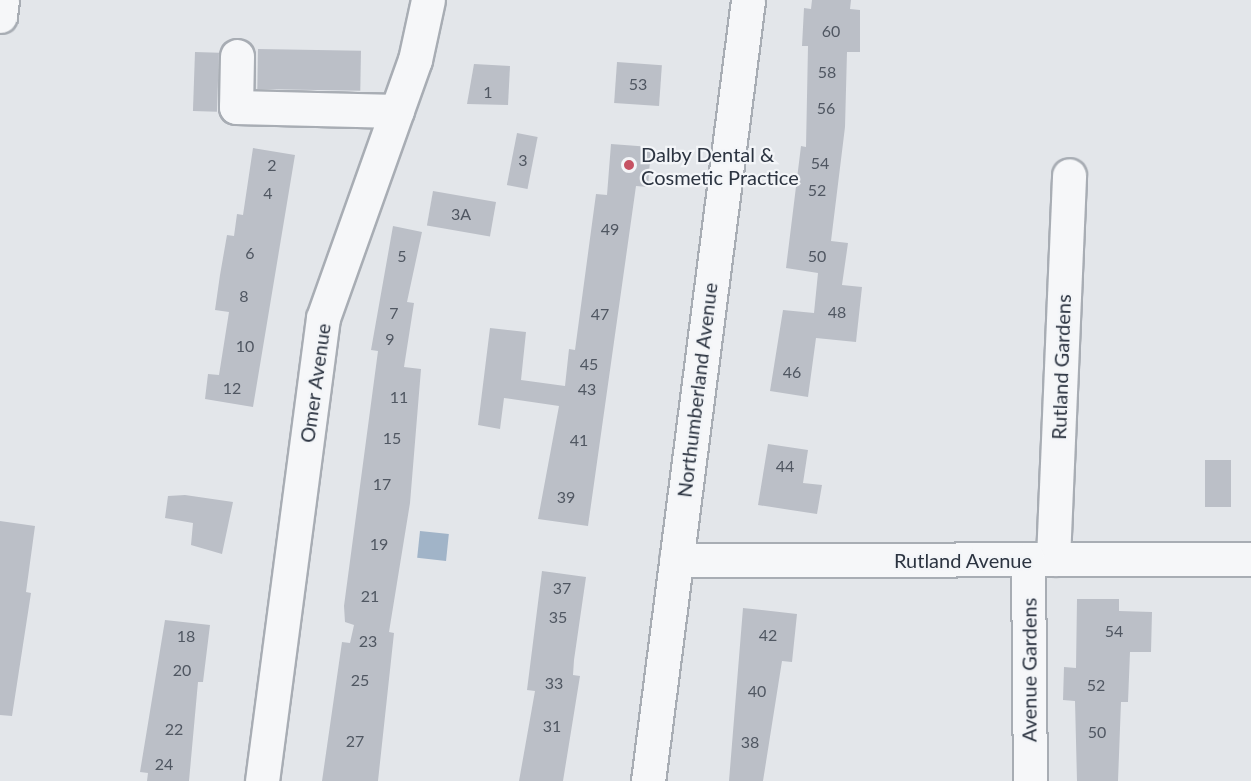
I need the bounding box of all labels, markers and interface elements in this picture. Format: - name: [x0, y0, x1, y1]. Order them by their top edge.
- house number: 60: [822, 21, 840, 41]
- house number: 58: [818, 62, 836, 82]
- house number: 53: [629, 74, 647, 94]
- house number: 1: [483, 82, 493, 102]
- house number: 56: [817, 98, 835, 118]
- place label: Dalby Dental & Cosmetic Practice: [641, 142, 799, 189]
- house number: 3: [518, 150, 528, 170]
- house number: 54: [811, 153, 829, 173]
- house number: 2: [267, 155, 277, 175]
- marker: Dalby Dental & Cosmetic Practice: [622, 158, 636, 172]
- house number: 52: [808, 180, 826, 200]
- house number: 4: [263, 183, 273, 203]
- house number: 3A: [451, 204, 471, 224]
- house number: 49: [601, 219, 619, 239]
- house number: 6: [245, 243, 255, 263]
- house number: 5: [397, 246, 407, 266]
- house number: 50: [808, 246, 826, 266]
- street label: Northumberland Avenue: [672, 281, 722, 499]
- house number: 8: [239, 286, 249, 306]
- street label: Rutland Gardens: [1046, 294, 1076, 440]
- house number: 48: [828, 302, 846, 322]
- house number: 7: [389, 303, 399, 323]
- house number: 47: [591, 304, 609, 324]
- street label: Omer Avenue: [295, 321, 335, 445]
- house number: 9: [385, 329, 395, 349]
- house number: 10: [236, 336, 254, 356]
- house number: 45: [580, 354, 598, 374]
- house number: 46: [783, 362, 801, 382]
- house number: 12: [223, 378, 241, 398]
- house number: 43: [578, 379, 596, 399]
- house number: 11: [390, 387, 408, 407]
- house number: 15: [383, 428, 401, 448]
- house number: 41: [570, 430, 588, 450]
- house number: 44: [776, 456, 794, 476]
- house number: 17: [373, 474, 391, 494]
- house number: 39: [557, 487, 575, 507]
- house number: 19: [370, 534, 388, 554]
- street label: Rutland Avenue: [894, 548, 1032, 572]
- house number: 37: [553, 578, 571, 598]
- house number: 21: [361, 586, 379, 606]
- street label: Avenue Gardens: [1017, 598, 1041, 742]
- house number: 35: [549, 607, 567, 627]
- house number: 54: [1105, 621, 1123, 641]
- house number: 42: [759, 625, 777, 645]
- house number: 18: [177, 626, 195, 646]
- house number: 23: [359, 631, 377, 651]
- house number: 20: [173, 660, 191, 680]
- house number: 25: [351, 670, 369, 690]
- house number: 33: [545, 673, 563, 693]
- house number: 52: [1087, 675, 1105, 695]
- house number: 40: [748, 681, 766, 701]
- house number: 31: [543, 716, 561, 736]
- house number: 22: [165, 719, 183, 739]
- house number: 50: [1088, 722, 1106, 742]
- house number: 27: [346, 731, 364, 751]
- house number: 38: [741, 732, 759, 752]
- house number: 24: [155, 754, 173, 774]

